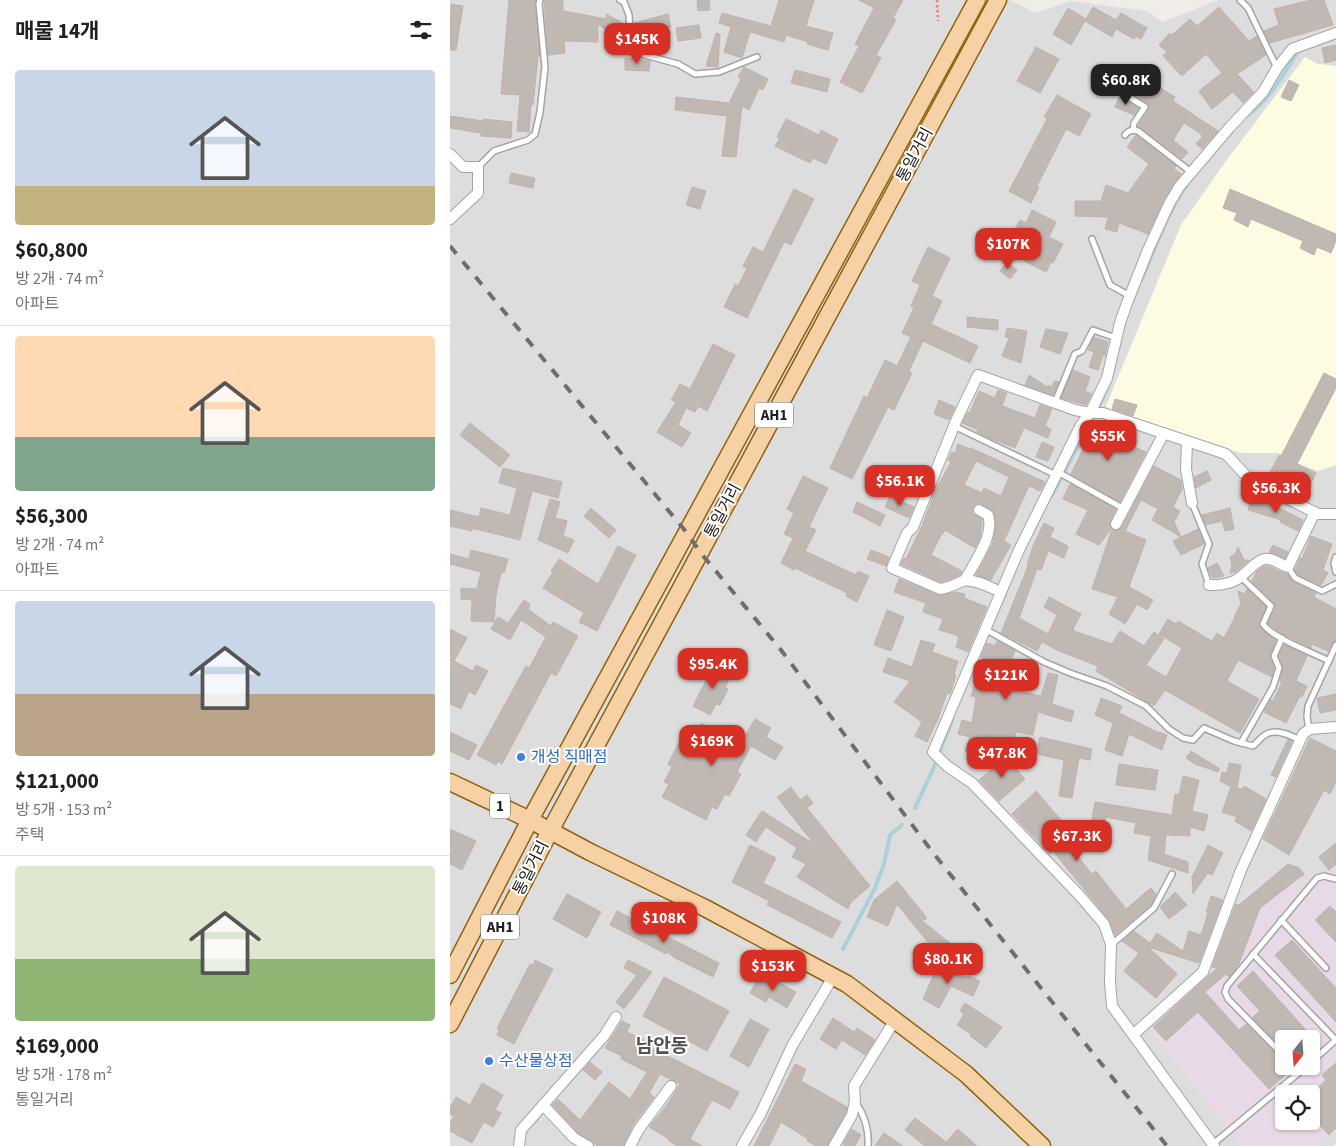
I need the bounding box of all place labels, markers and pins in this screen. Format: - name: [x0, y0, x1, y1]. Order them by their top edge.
- pin: $145K: [602, 22, 672, 65]
- pin: $60.8K: [1085, 64, 1167, 106]
- pin: $107K: [973, 228, 1043, 270]
- pin: $55K: [1078, 420, 1138, 462]
- pin: $56.1K: [859, 464, 941, 507]
- pin: $56.3K: [1235, 472, 1317, 514]
- pin: $95.4K: [672, 648, 754, 690]
- pin: $121K: [971, 658, 1041, 701]
- pin: $169K: [677, 724, 747, 767]
- pin: $47.8K: [961, 736, 1043, 779]
- place label: 개성 직매점: [531, 746, 608, 768]
- marker: 개성 직매점: [515, 751, 527, 763]
- pin: $67.3K: [1036, 820, 1118, 862]
- pin: $108K: [629, 902, 699, 944]
- pin: $80.1K: [907, 942, 989, 985]
- pin: $153K: [738, 950, 808, 992]
- place label: 수산물상점: [499, 1050, 573, 1072]
- marker: 수산물상점: [483, 1055, 495, 1067]

